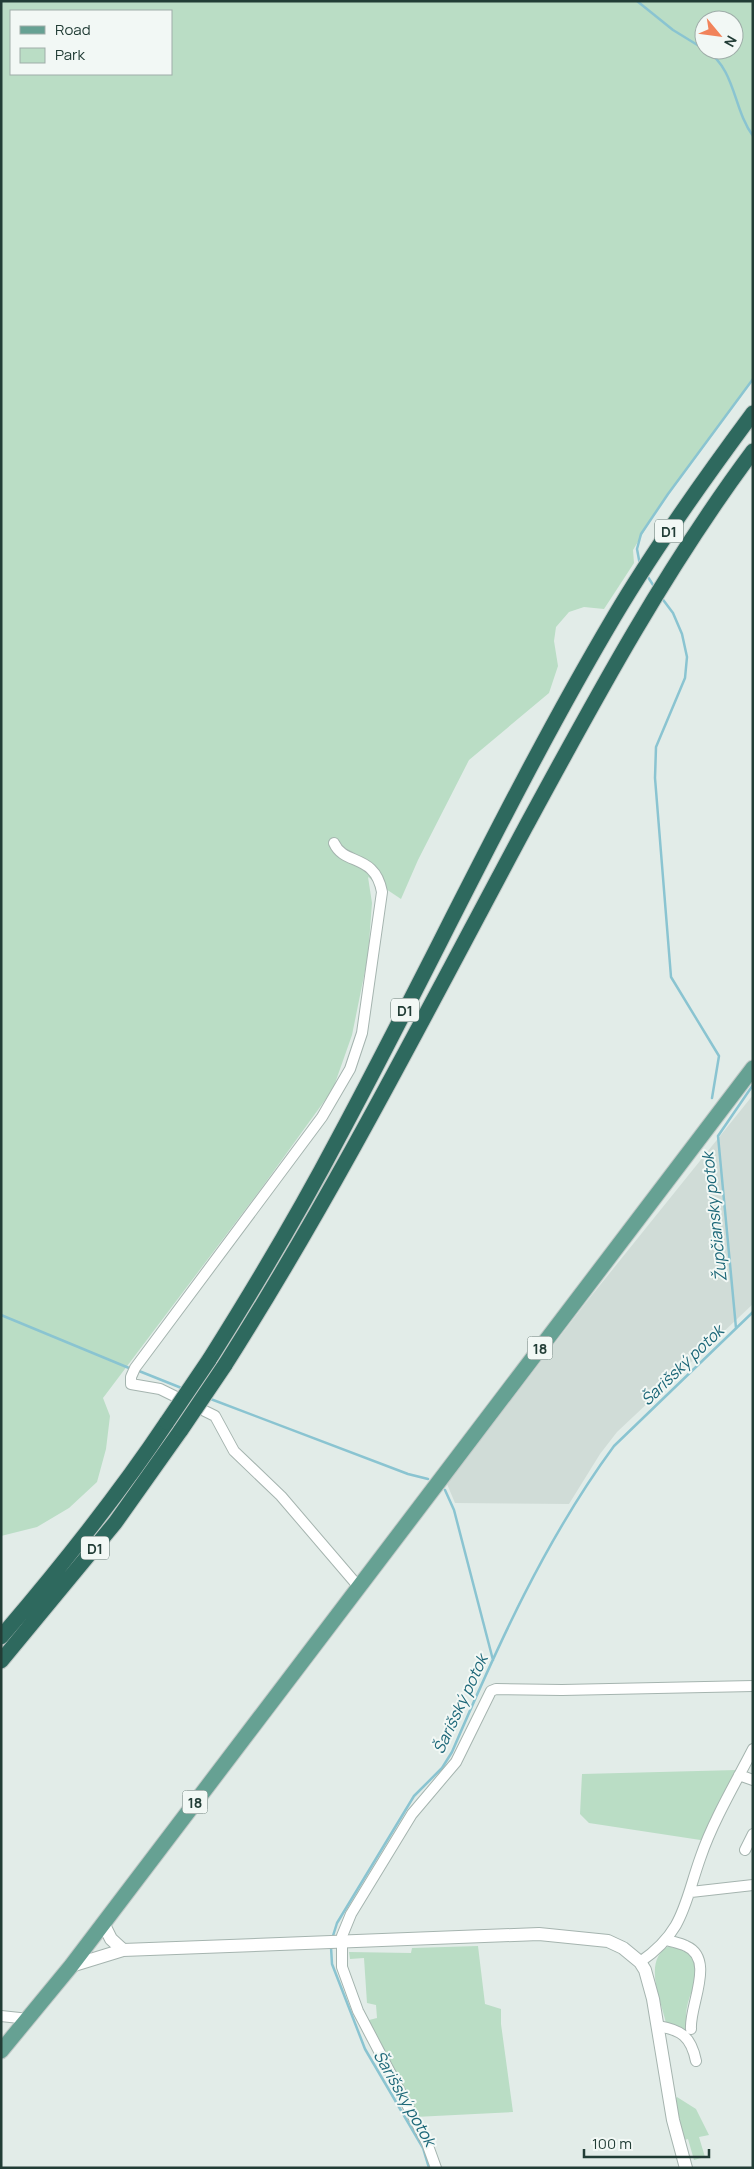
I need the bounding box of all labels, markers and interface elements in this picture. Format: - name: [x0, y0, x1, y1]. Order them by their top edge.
- legend: [10, 10, 172, 75]
- north arrow: [694, 10, 744, 60]
- text: Road: [55, 19, 91, 40]
- text: N: [720, 33, 742, 51]
- text: Park: [55, 44, 85, 65]
- road number: D1: [655, 520, 683, 542]
- road number: D1: [391, 998, 419, 1022]
- water label: Župčiansky potok: [696, 1149, 732, 1283]
- water label: Šarišský potok: [636, 1318, 730, 1410]
- road number: 18: [528, 1336, 552, 1360]
- road number: D1: [81, 1536, 109, 1560]
- water label: Šarišský potok: [427, 1649, 493, 1757]
- road number: 18: [182, 1790, 208, 1814]
- water label: Šarišský potok: [369, 2046, 442, 2152]
- scale bar: [584, 2126, 709, 2158]
- text: 100 m: [592, 2133, 632, 2154]

